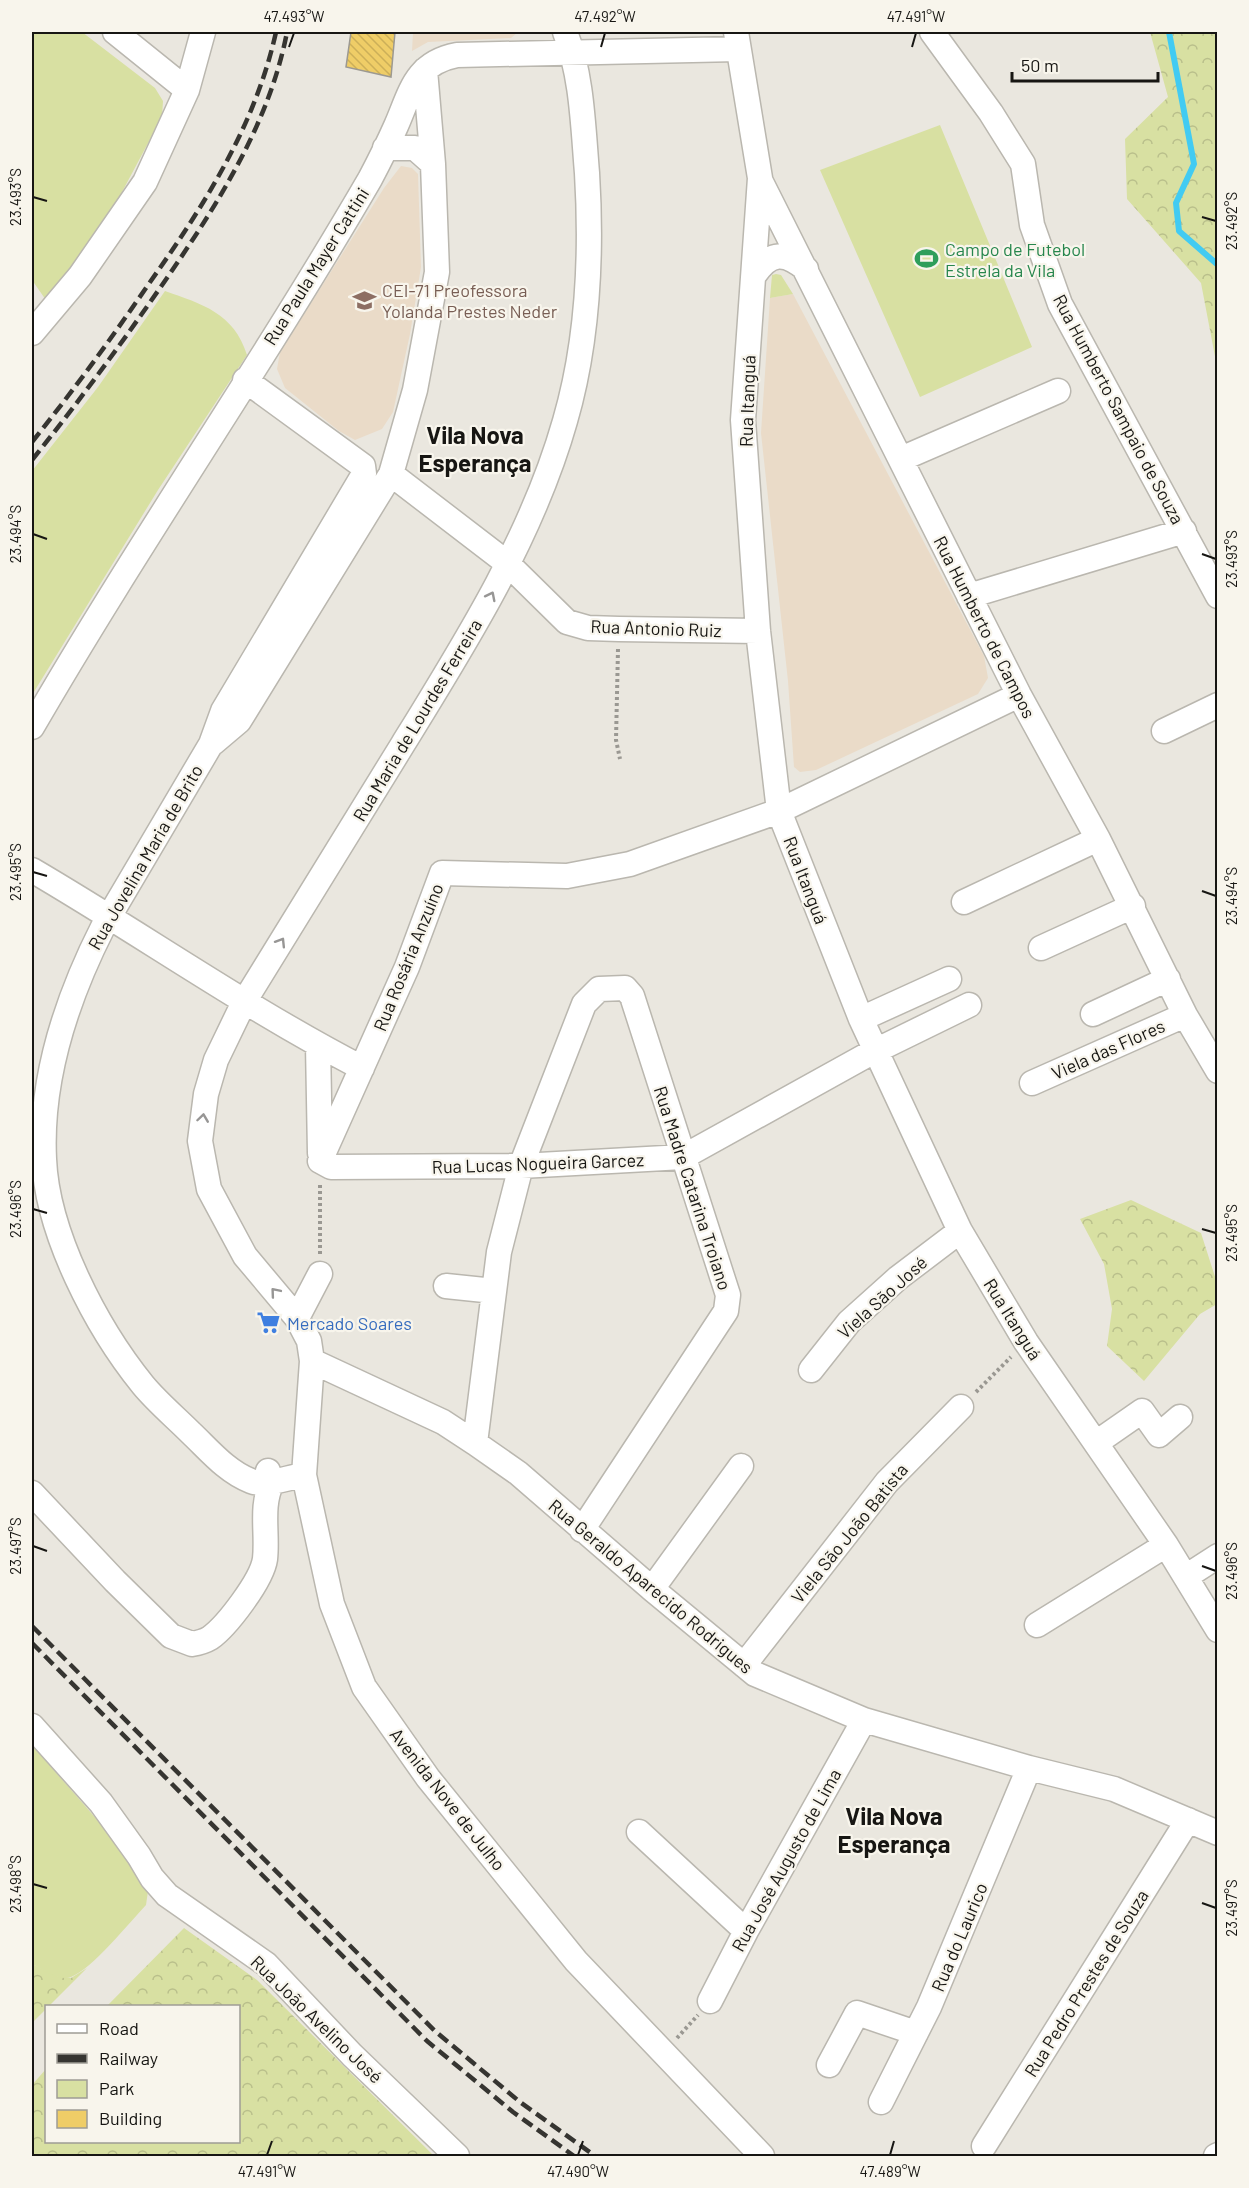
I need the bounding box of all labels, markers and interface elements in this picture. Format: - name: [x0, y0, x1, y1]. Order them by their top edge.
- text: 47.493°W: [263, 7, 325, 25]
- text: 47.492°W: [574, 7, 636, 25]
- text: 47.491°W: [887, 7, 945, 25]
- scale bar: [1012, 45, 1158, 83]
- text: 50 m: [1021, 54, 1059, 76]
- text: 23.493°S: [6, 168, 24, 226]
- street label: Rua Paula Mayer Cattini: [259, 183, 373, 349]
- text: 23.492°S: [1222, 192, 1240, 250]
- place label: Campo de Futebol Estrela da Vila: [945, 238, 1085, 281]
- sports icon: Campo de Futebol Estrela da Vila: [914, 246, 940, 272]
- place label: CEI-71 Preofessora Yolanda Prestes Neder: [382, 279, 558, 322]
- school or university icon: CEI-71 Preofessora Yolanda Prestes Neder: [351, 287, 377, 313]
- street label: Rua Humberto Sampaio de Souza: [1049, 290, 1189, 528]
- street label: Rua Itanguá: [734, 355, 760, 447]
- district label: Vila Nova Esperança: [418, 420, 532, 477]
- text: 23.494°S: [6, 505, 24, 563]
- text: 23.493°S: [1222, 530, 1240, 588]
- street label: Rua Humberto de Campos: [929, 532, 1041, 722]
- one-way arrow: [484, 591, 495, 602]
- street label: Rua Maria de Lourdes Ferreira: [348, 615, 486, 825]
- street label: Rua Antonio Ruiz: [590, 615, 722, 641]
- street label: Rua Jovelina Maria de Brito: [83, 761, 207, 953]
- street label: Rua Itanguá: [779, 833, 833, 927]
- text: 23.495°S: [6, 843, 24, 901]
- text: 23.494°S: [1222, 867, 1240, 925]
- street label: Rua Rosária Anzuíno: [368, 880, 448, 1034]
- one-way arrow: [274, 938, 285, 949]
- street label: Viela das Flores: [1048, 1014, 1168, 1084]
- street label: Rua Madre Catarina Troiano: [650, 1083, 736, 1293]
- one-way arrow: [197, 1114, 209, 1123]
- street label: Rua Lucas Nogueira Garcez: [431, 1148, 645, 1178]
- text: 23.496°S: [6, 1180, 24, 1238]
- text: 23.495°S: [1222, 1204, 1240, 1262]
- street label: Viela São José: [833, 1251, 931, 1343]
- street label: Rua Itanguá: [979, 1274, 1047, 1364]
- one-way arrow: [272, 1288, 283, 1299]
- supermarket icon: Mercado Soares: [256, 1310, 282, 1336]
- place label: Mercado Soares: [287, 1312, 412, 1334]
- street label: Viela São João Batista: [786, 1459, 912, 1607]
- street label: Rua Geraldo Aparecido Rodrigues: [545, 1494, 757, 1678]
- text: 23.497°S: [6, 1517, 24, 1575]
- text: 23.496°S: [1222, 1542, 1240, 1600]
- street label: Avenida Nove de Julho: [386, 1723, 510, 1875]
- street label: Rua José Augusto de Lima: [727, 1765, 845, 1955]
- district label: Vila Nova Esperança: [837, 1801, 951, 1858]
- text: 23.498°S: [6, 1855, 24, 1913]
- street label: Rua do Laurico: [926, 1879, 992, 1995]
- text: 23.497°S: [1222, 1879, 1240, 1937]
- street label: Rua Pedro Prestes de Souza: [1019, 1885, 1153, 2081]
- street label: Rua João Avelino José: [247, 1950, 387, 2088]
- legend: [45, 2005, 240, 2143]
- text: Road: [99, 2017, 139, 2039]
- text: Railway: [99, 2047, 158, 2069]
- text: Park: [99, 2077, 134, 2099]
- text: Building: [99, 2107, 162, 2129]
- text: 47.491°W: [238, 2162, 296, 2180]
- text: 47.490°W: [547, 2162, 609, 2180]
- text: 47.489°W: [859, 2162, 921, 2180]

